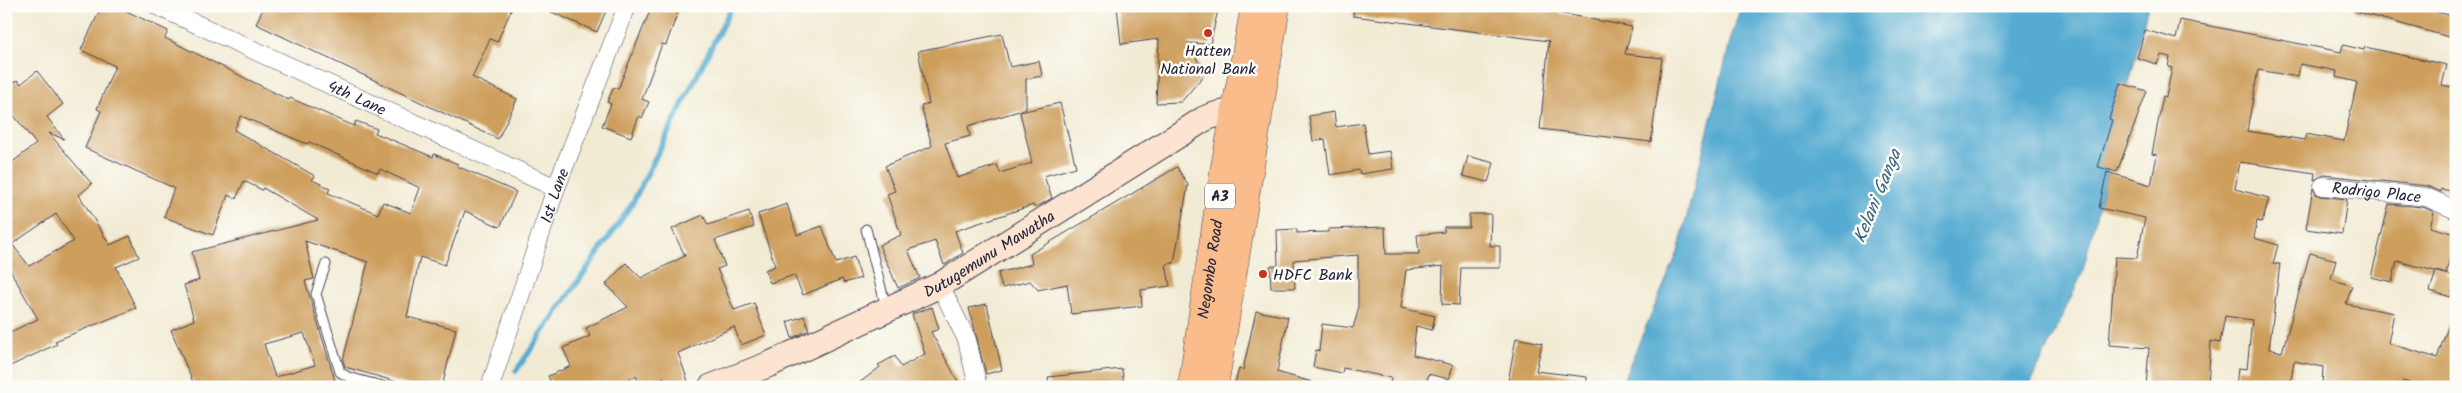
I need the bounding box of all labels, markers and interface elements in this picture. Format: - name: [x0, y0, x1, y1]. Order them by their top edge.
- marker: Hatten National Bank: [1202, 27, 1214, 39]
- place label: Hatten National Bank: [1160, 39, 1256, 82]
- street label: 4th Lane: [323, 74, 390, 123]
- water label: Kelani Ganga: [1846, 144, 1911, 248]
- street label: 1st Lane: [534, 165, 577, 226]
- street label: Rodrigo Place: [2331, 176, 2422, 210]
- road number: A3: [1205, 184, 1235, 208]
- street label: Dutugemunu Mawatha: [920, 205, 1060, 305]
- street label: Negombo Road: [1191, 217, 1231, 321]
- place label: HDFC Bank: [1273, 263, 1353, 288]
- marker: HDFC Bank: [1257, 268, 1269, 280]

